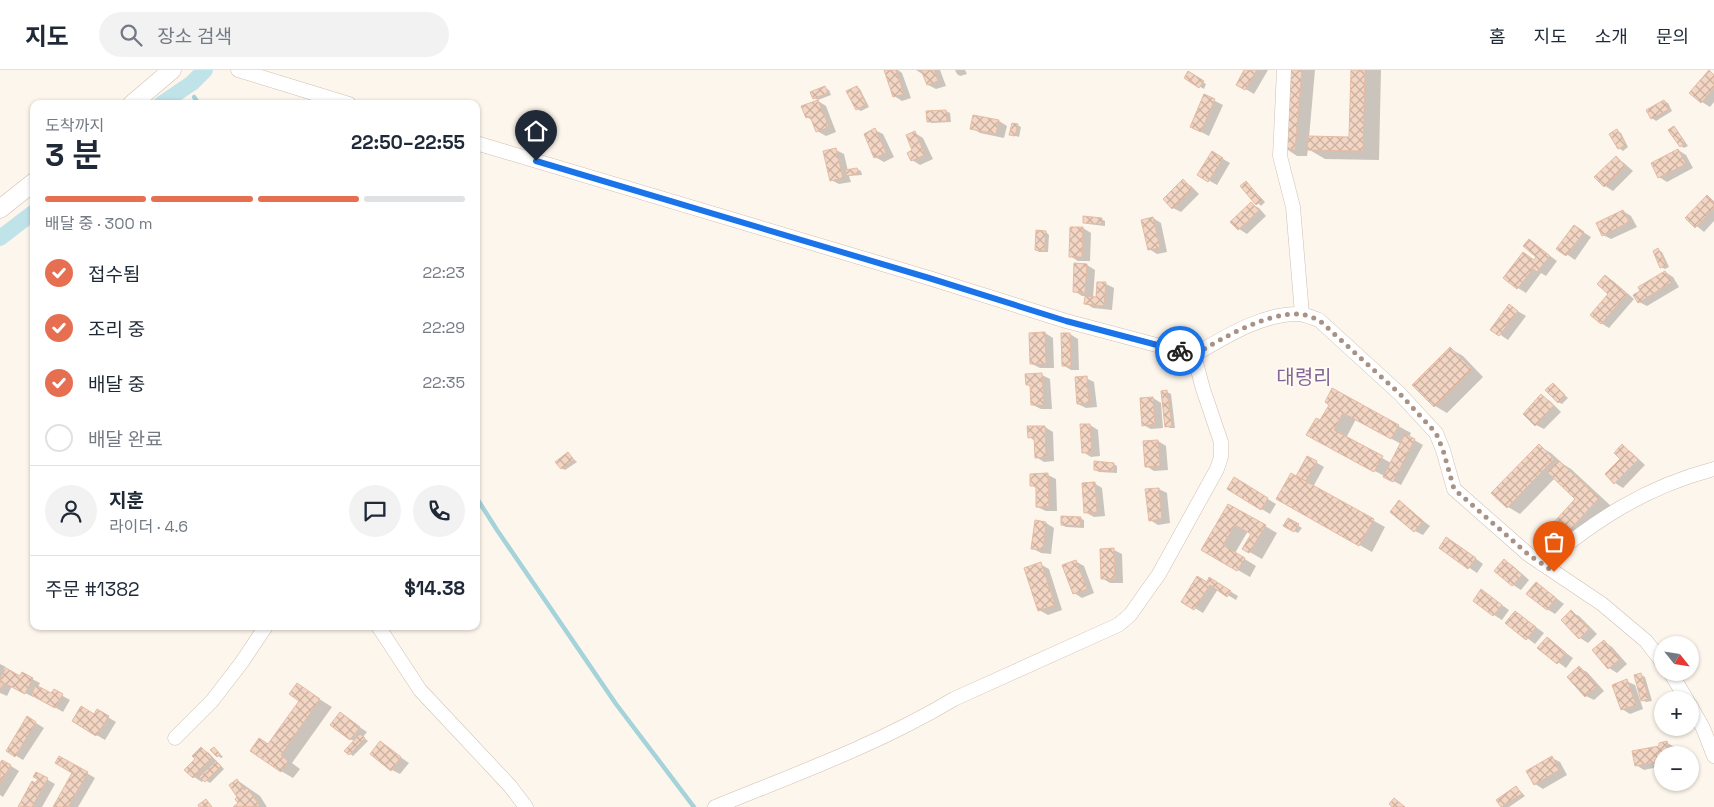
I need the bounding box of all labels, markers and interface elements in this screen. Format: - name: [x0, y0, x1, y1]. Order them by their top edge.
- search box: [99, 12, 449, 57]
- text: 지도: [25, 21, 69, 52]
- icon: search: [117, 21, 145, 49]
- text: 장소 검색: [157, 24, 232, 49]
- text: 홈: [1489, 25, 1506, 48]
- text: 지도: [1534, 25, 1567, 48]
- text: 소개: [1595, 25, 1628, 48]
- text: 문의: [1656, 25, 1689, 48]
- pin: [515, 110, 557, 161]
- text: 도착까지: [45, 115, 104, 136]
- icon: home: [522, 117, 550, 145]
- text: 22:50–22:55: [351, 130, 465, 155]
- text: 3 분: [45, 135, 102, 175]
- text: 배달 중 · 300 m: [45, 213, 153, 234]
- icon: check: [45, 259, 73, 287]
- text: 접수됨: [88, 262, 140, 287]
- text: 22:23: [422, 262, 465, 283]
- icon: check: [45, 314, 73, 342]
- text: 조리 중: [88, 317, 145, 342]
- text: 22:29: [422, 317, 465, 338]
- courier: [1155, 326, 1205, 376]
- icon: bike: [1166, 337, 1194, 365]
- district label: 대령리: [1276, 364, 1332, 390]
- icon: check: [45, 369, 73, 397]
- text: 배달 중: [88, 372, 145, 397]
- text: 22:35: [422, 372, 465, 393]
- text: 배달 완료: [88, 427, 163, 452]
- button: person: [45, 485, 97, 537]
- button: chat: [349, 485, 401, 537]
- button: phone: [413, 485, 465, 537]
- text: 지훈: [109, 488, 144, 513]
- text: 라이더 · 4.6: [109, 516, 188, 537]
- pin: [1533, 521, 1575, 572]
- icon: bag: [1540, 528, 1568, 556]
- text: $14.38: [404, 576, 465, 601]
- text: 주문 #1382: [45, 577, 140, 602]
- north arrow: [1654, 636, 1699, 681]
- map controls: [1654, 636, 1699, 791]
- button: +: [1654, 691, 1699, 736]
- button: −: [1654, 746, 1699, 791]

